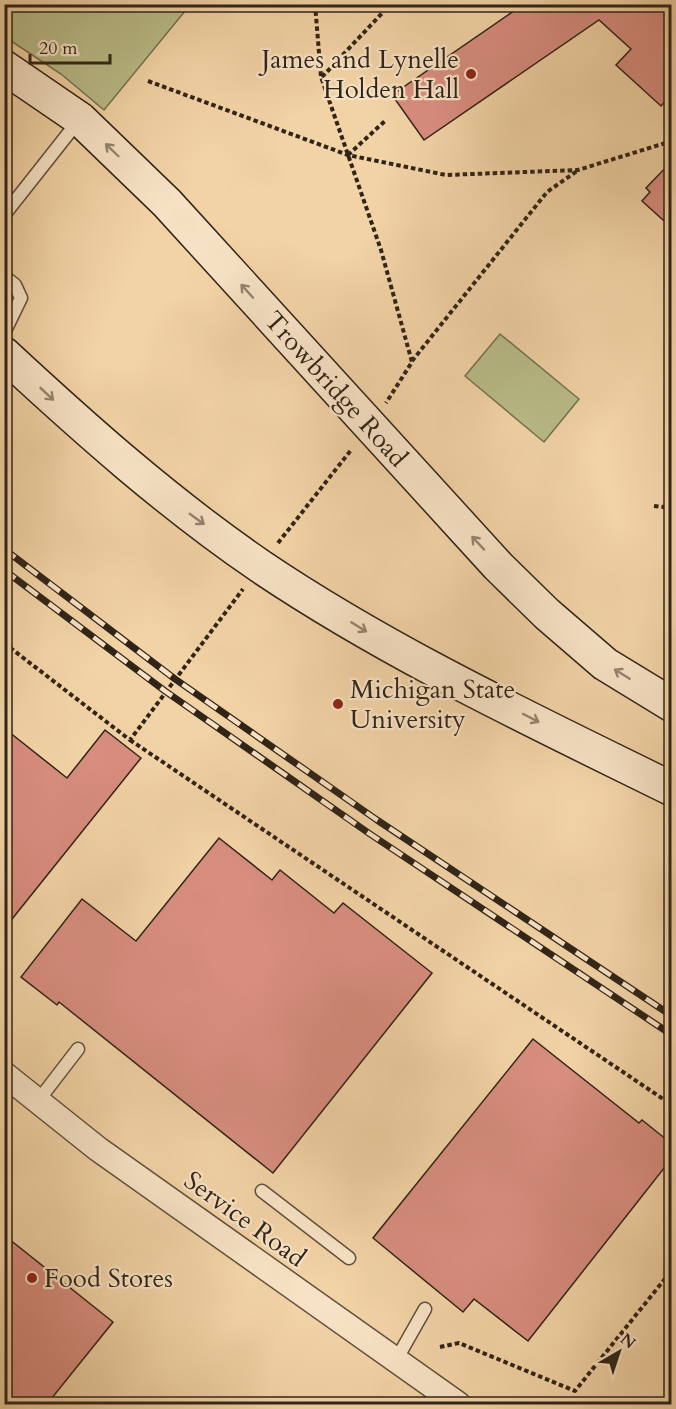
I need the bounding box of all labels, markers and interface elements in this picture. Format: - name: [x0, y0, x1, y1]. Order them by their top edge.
- scale bar: [30, 27, 110, 65]
- text: 20 m: [39, 36, 78, 61]
- place label: James and Lynelle Holden Hall: [258, 42, 459, 107]
- marker: James and Lynelle Holden Hall: [464, 67, 478, 81]
- one-way arrow: [105, 143, 120, 157]
- one-way arrow: [240, 284, 254, 299]
- street label: Trowbridge Road: [257, 304, 416, 475]
- one-way arrow: [40, 387, 55, 401]
- one-way arrow: [188, 513, 204, 525]
- one-way arrow: [471, 536, 485, 551]
- one-way arrow: [350, 622, 367, 634]
- one-way arrow: [614, 667, 631, 679]
- place label: Michigan State University: [350, 672, 515, 737]
- marker: Michigan State University: [331, 697, 345, 711]
- one-way arrow: [522, 713, 540, 724]
- street label: Service Road: [177, 1163, 313, 1275]
- place label: Food Stores: [44, 1261, 173, 1296]
- marker: Food Stores: [25, 1271, 39, 1285]
- north arrow: [589, 1322, 649, 1382]
- text: N: [615, 1328, 640, 1354]

